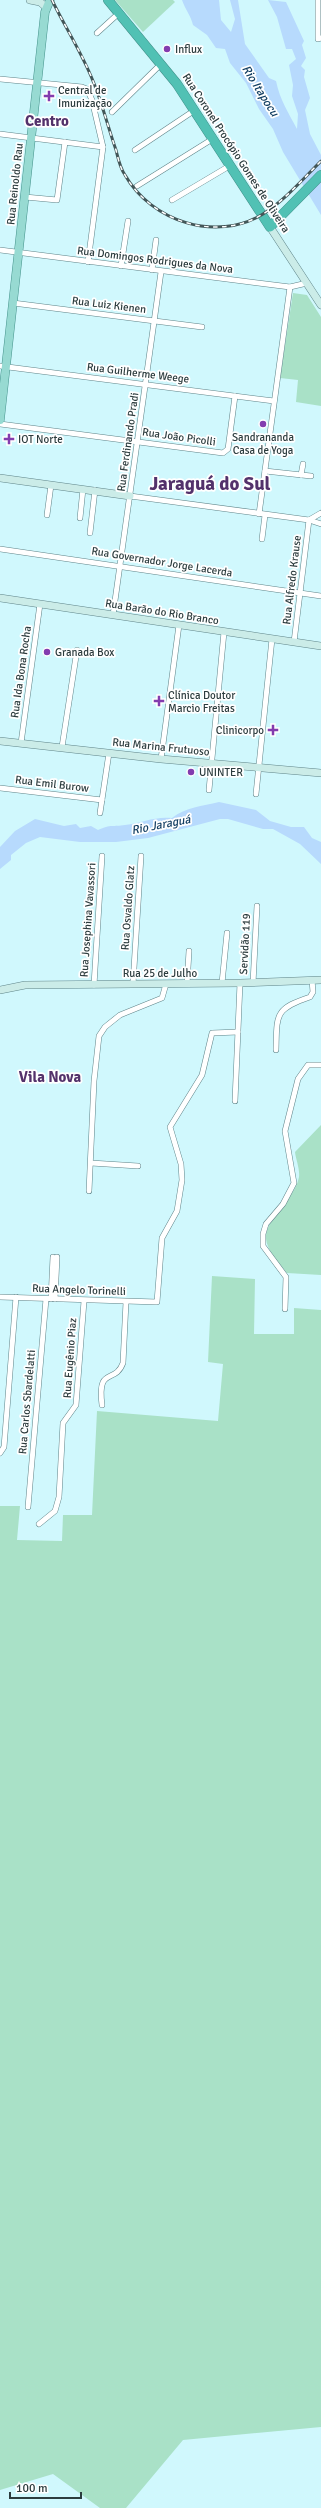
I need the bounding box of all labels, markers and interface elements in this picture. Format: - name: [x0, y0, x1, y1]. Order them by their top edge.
- place label: Influx: [175, 43, 202, 56]
- marker: Influx: [162, 44, 172, 54]
- water label: Rio Itapocu: [238, 62, 282, 121]
- street label: Rua Coronel Procópio Gomes de Oliveira: [180, 71, 293, 235]
- place label: Central de Imunização: [58, 84, 112, 110]
- marker: Central de Imunização: [43, 90, 55, 102]
- district label: Centro: [25, 112, 69, 130]
- street label: Rua Reinoldo Rau: [4, 142, 26, 226]
- street label: Rua Domingos Rodrigues da Nova: [76, 244, 234, 276]
- street label: Rua Luiz Kienen: [71, 294, 147, 316]
- street label: Rua Guilherme Weege: [86, 360, 190, 386]
- street label: Rua Ferdinando Pradi: [115, 392, 141, 492]
- marker: Sandrananda Casa de Yoga: [258, 419, 268, 429]
- street label: Rua João Picolli: [141, 425, 217, 449]
- place label: Sandrananda Casa de Yoga: [232, 431, 294, 457]
- marker: IOT Norte: [3, 433, 15, 445]
- place label: IOT Norte: [18, 433, 63, 446]
- district label: Jaraguá do Sul: [149, 472, 271, 496]
- street label: Rua Alfredo Krause: [280, 535, 304, 625]
- street label: Rua Governador Jorge Lacerda: [91, 544, 234, 580]
- street label: Rua Barão do Rio Branco: [104, 597, 220, 627]
- street label: Rua Ida Bona Rocha: [8, 625, 34, 719]
- place label: Granada Box: [55, 646, 114, 659]
- marker: Granada Box: [42, 647, 52, 657]
- place label: Clínica Doutor Marcio Freitas: [168, 689, 235, 715]
- marker: Clínica Doutor Marcio Freitas: [153, 695, 165, 707]
- place label: Clinicorpo: [216, 724, 264, 737]
- marker: Clinicorpo: [267, 724, 279, 736]
- street label: Rua Marina Frutuoso: [112, 735, 211, 759]
- place label: UNINTER: [199, 766, 243, 779]
- marker: UNINTER: [186, 767, 196, 777]
- street label: Rua Emil Burow: [14, 773, 90, 795]
- water label: Rio Jaraguá: [130, 812, 193, 838]
- street label: Rua Josephina Vavassori: [78, 862, 98, 978]
- street label: Rua Osvaldo Glatz: [119, 865, 137, 951]
- street label: Servidão 119: [237, 913, 253, 975]
- street label: Rua 25 de Julho: [123, 967, 197, 980]
- district label: Vila Nova: [19, 1068, 81, 1086]
- street label: Rua Angelo Torinelli: [32, 1282, 126, 1298]
- street label: Rua Eugênio Piaz: [61, 1317, 79, 1399]
- street label: Rua Carlos Sbardelatti: [16, 1349, 38, 1455]
- scale bar: [10, 2474, 81, 2500]
- text: 100 m: [16, 2481, 48, 2496]

